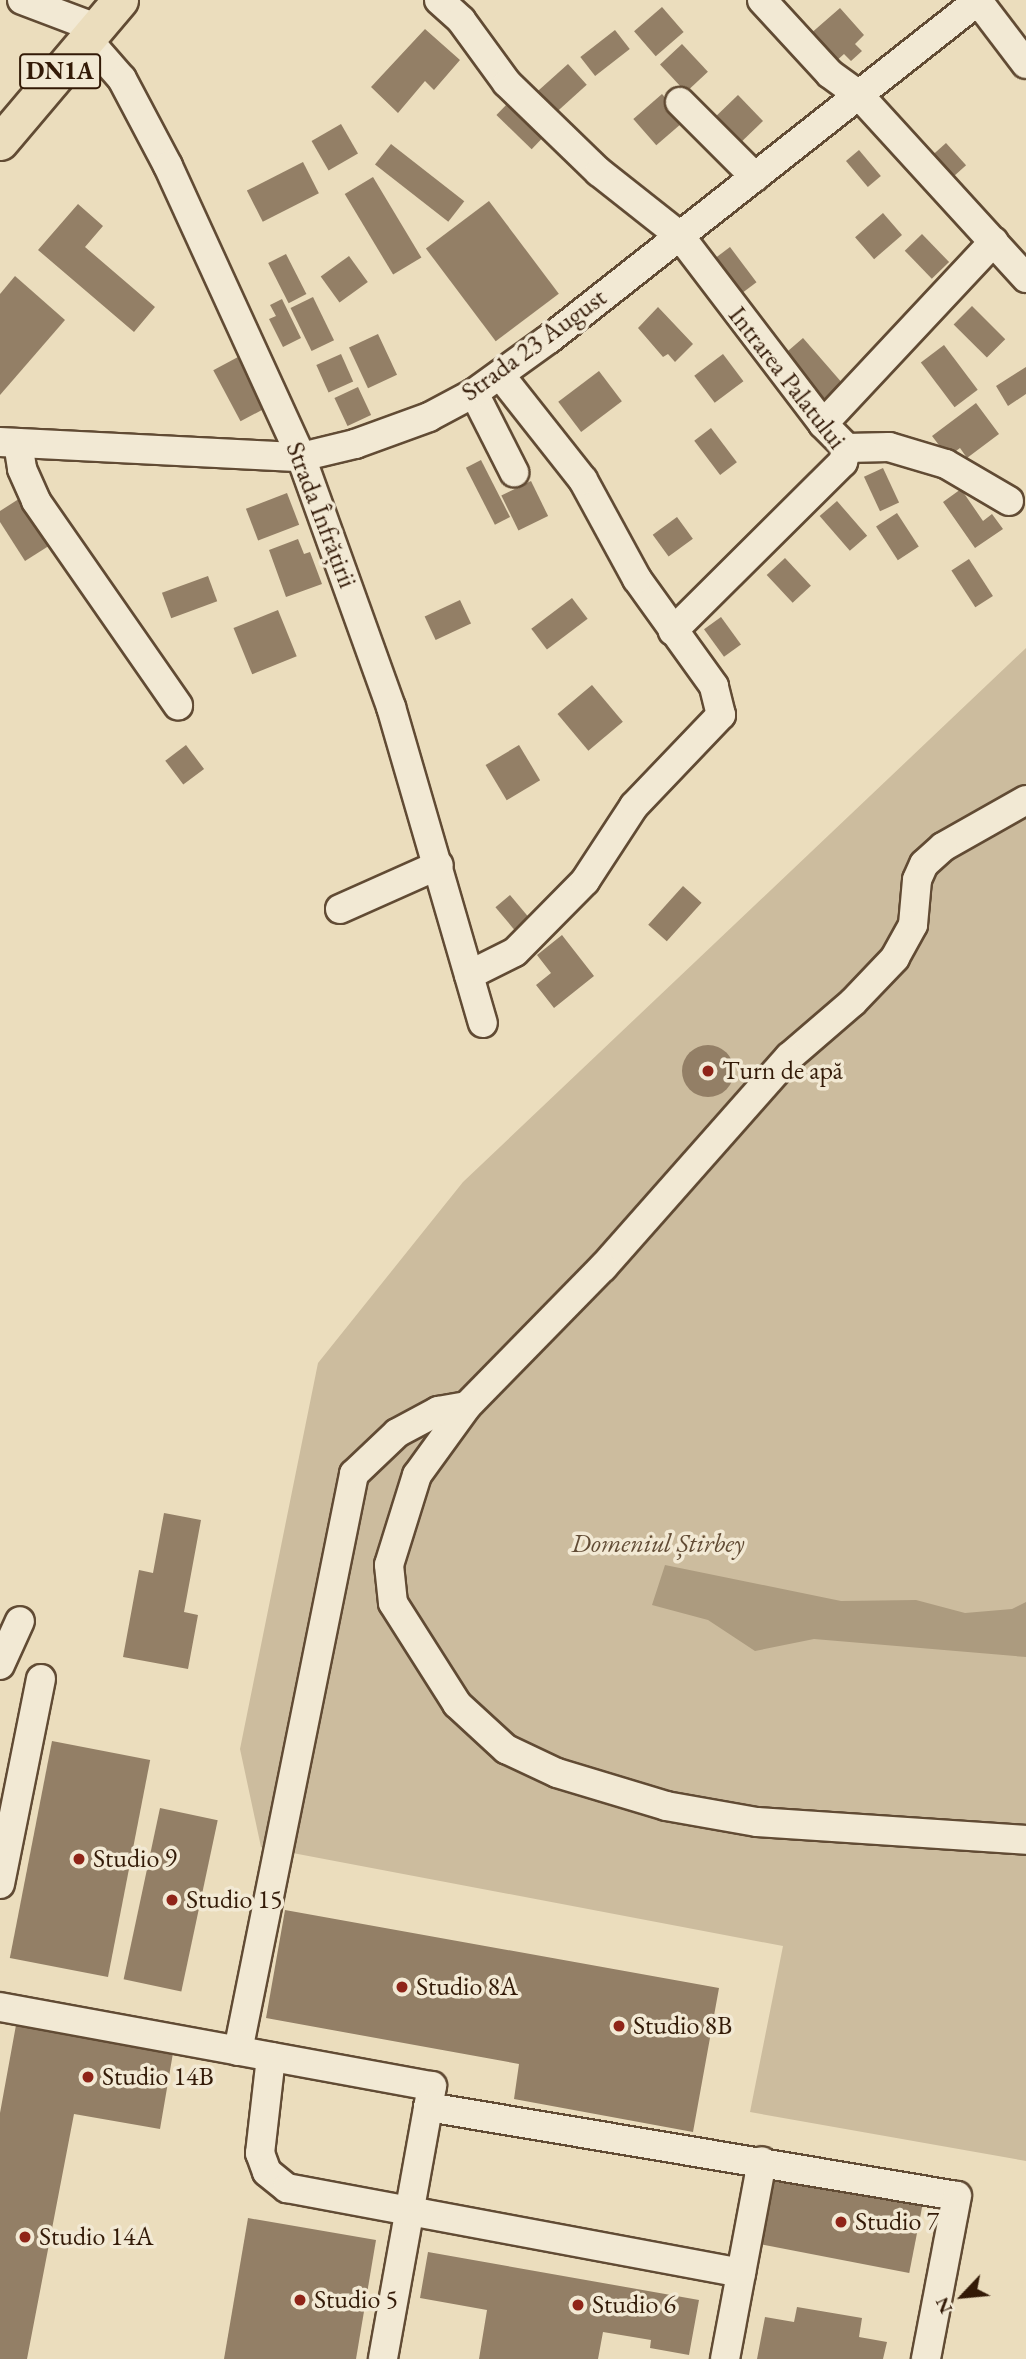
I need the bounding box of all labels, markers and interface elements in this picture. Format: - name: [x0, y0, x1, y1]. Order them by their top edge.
- road number: DN1A: [18, 50, 102, 92]
- street label: Strada 23 August: [455, 282, 613, 408]
- street label: Intrarea Palatului: [722, 300, 852, 456]
- street label: Strada Înfrățirii: [279, 438, 363, 592]
- place label: Turn de apă: [722, 1055, 843, 1087]
- marker: Turn de apă: [700, 1063, 716, 1079]
- park label: Domeniul Știrbey: [571, 1528, 745, 1560]
- place label: Studio 9: [93, 1843, 177, 1875]
- marker: Studio 9: [71, 1851, 87, 1867]
- place label: Studio 15: [186, 1884, 283, 1916]
- marker: Studio 15: [164, 1892, 180, 1908]
- place label: Studio 8A: [416, 1971, 518, 2003]
- marker: Studio 8A: [394, 1979, 410, 1995]
- place label: Studio 8B: [633, 2010, 732, 2042]
- marker: Studio 8B: [611, 2018, 627, 2034]
- place label: Studio 14B: [102, 2061, 214, 2093]
- marker: Studio 14B: [80, 2069, 96, 2085]
- place label: Studio 7: [855, 2206, 939, 2238]
- marker: Studio 7: [833, 2214, 849, 2230]
- place label: Studio 14A: [39, 2221, 154, 2253]
- marker: Studio 14A: [17, 2229, 33, 2245]
- north arrow: [928, 2261, 998, 2331]
- place label: Studio 5: [314, 2284, 398, 2316]
- place label: Studio 6: [592, 2289, 676, 2321]
- marker: Studio 5: [292, 2292, 308, 2308]
- text: N: [929, 2293, 958, 2318]
- marker: Studio 6: [570, 2297, 586, 2313]

